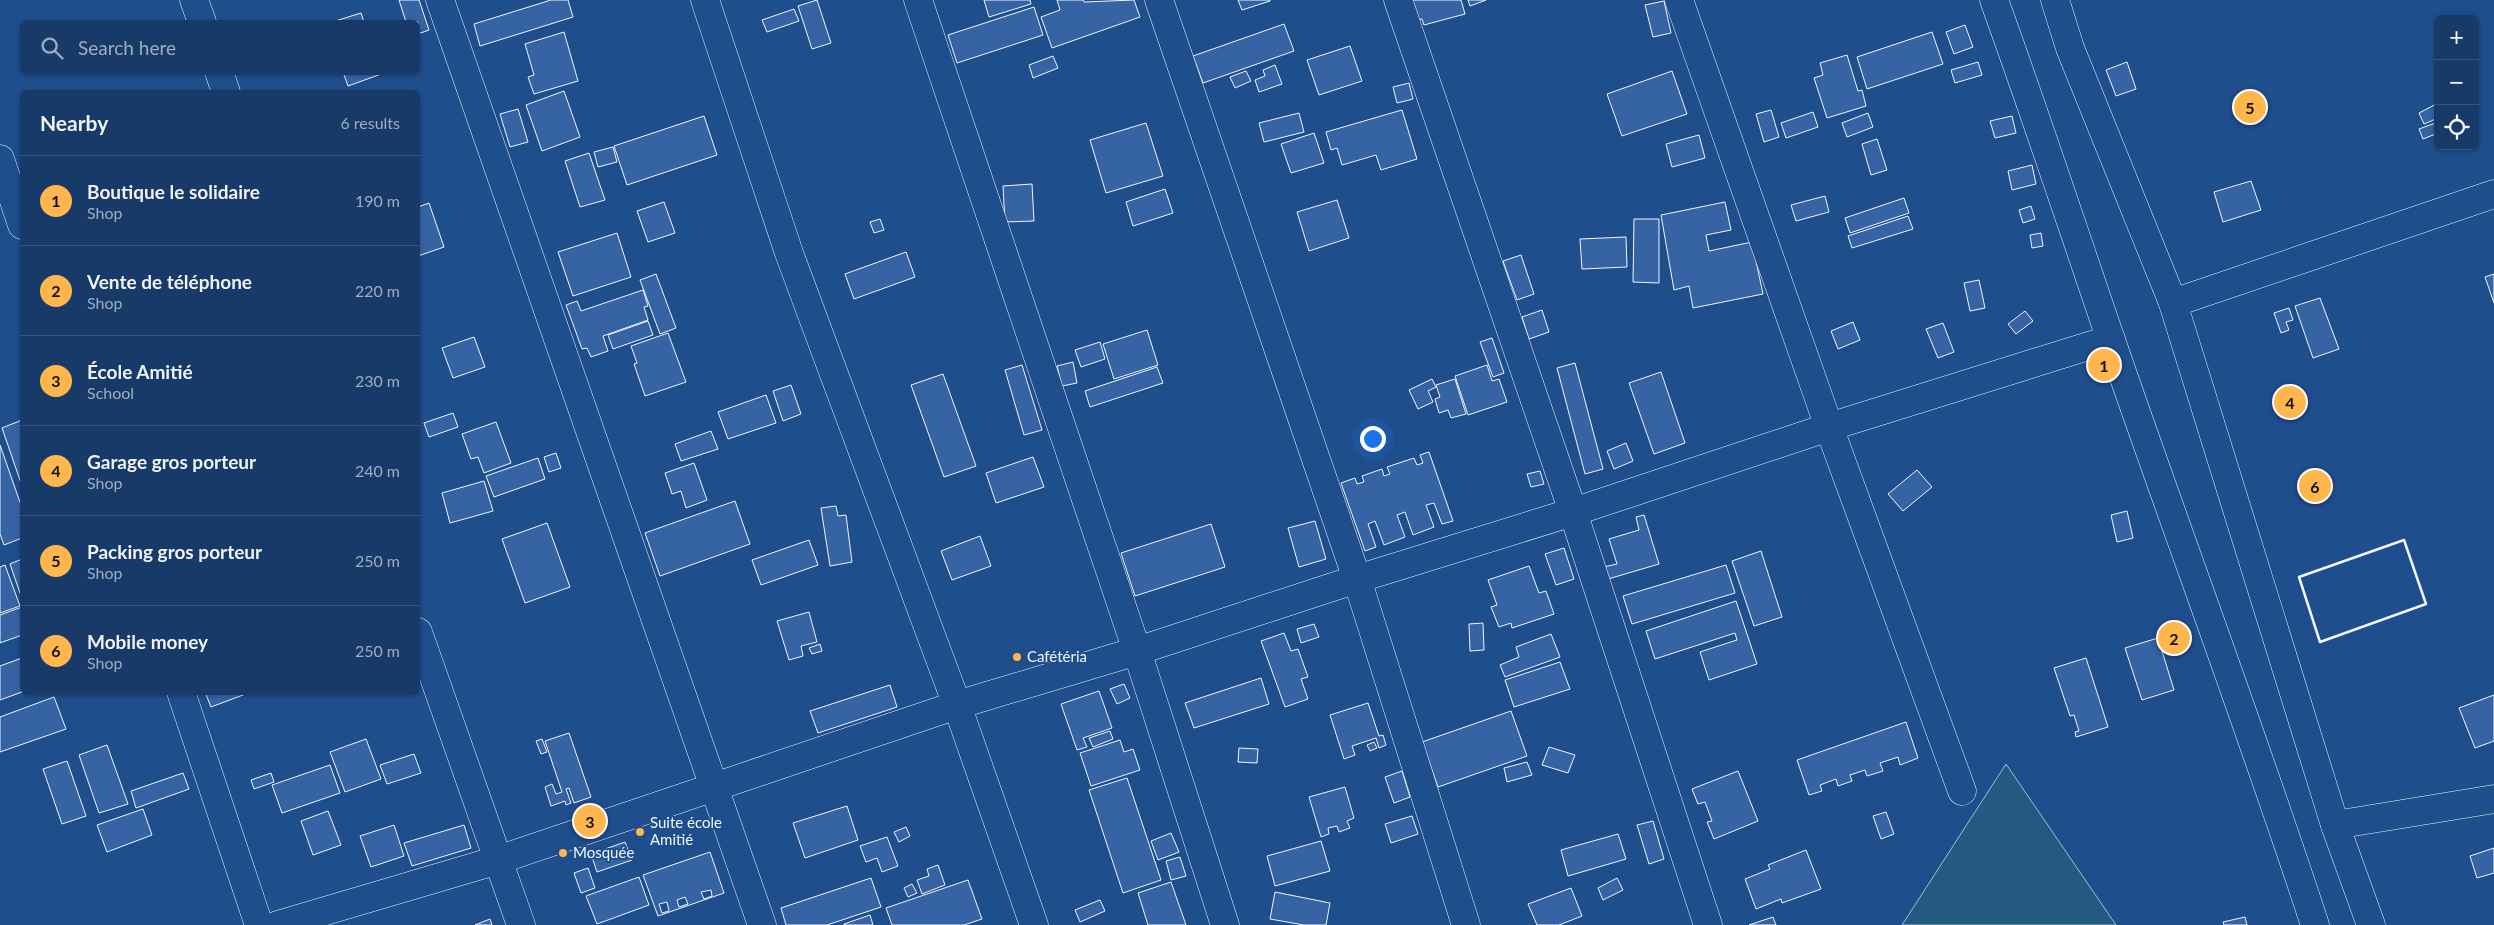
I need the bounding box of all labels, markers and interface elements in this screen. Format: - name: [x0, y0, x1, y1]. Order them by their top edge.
- map controls: [2434, 15, 2479, 150]
- button: +: [2434, 15, 2479, 60]
- search box: [20, 20, 420, 75]
- icon: search: [38, 34, 66, 62]
- text: Search here: [78, 36, 176, 59]
- button: −: [2434, 60, 2479, 105]
- pin: 5: [2234, 88, 2266, 126]
- button: locate: [2434, 105, 2479, 150]
- text: Nearby: [40, 110, 108, 135]
- text: 6 results: [340, 113, 400, 132]
- text: Boutique le solidaire: [87, 180, 260, 203]
- text: 1: [51, 191, 61, 210]
- text: 190 m: [355, 191, 400, 210]
- text: Shop: [87, 203, 123, 222]
- text: Vente de téléphone: [87, 270, 252, 293]
- text: 2: [51, 281, 61, 300]
- text: 220 m: [355, 281, 400, 300]
- text: Shop: [87, 293, 123, 312]
- pin: 1: [2088, 346, 2120, 384]
- text: École Amitié: [87, 360, 193, 383]
- text: 3: [51, 371, 61, 390]
- text: 230 m: [355, 371, 400, 390]
- text: School: [87, 383, 134, 402]
- pin: 4: [2274, 383, 2306, 421]
- your location: [1360, 426, 1386, 452]
- text: Garage gros porteur: [87, 450, 256, 473]
- text: 4: [51, 461, 61, 480]
- text: 240 m: [355, 461, 400, 480]
- pin: 6: [2299, 467, 2331, 505]
- text: Shop: [87, 473, 123, 492]
- text: Packing gros porteur: [87, 540, 262, 563]
- text: 5: [51, 551, 61, 570]
- text: 250 m: [355, 551, 400, 570]
- text: Shop: [87, 563, 123, 582]
- pin: 2: [2158, 619, 2190, 657]
- text: Mobile money: [87, 630, 208, 653]
- text: 6: [51, 641, 61, 660]
- text: 250 m: [355, 641, 400, 660]
- place label: Cafétéria: [1027, 647, 1087, 665]
- marker: Cafétéria: [1011, 651, 1023, 663]
- text: Shop: [87, 653, 123, 672]
- pin: 3: [574, 802, 606, 840]
- place label: Suite école Amitié: [650, 813, 722, 848]
- marker: Suite école Amitié: [634, 826, 646, 838]
- place label: Mosquée: [573, 843, 634, 861]
- marker: Mosquée: [557, 847, 569, 859]

